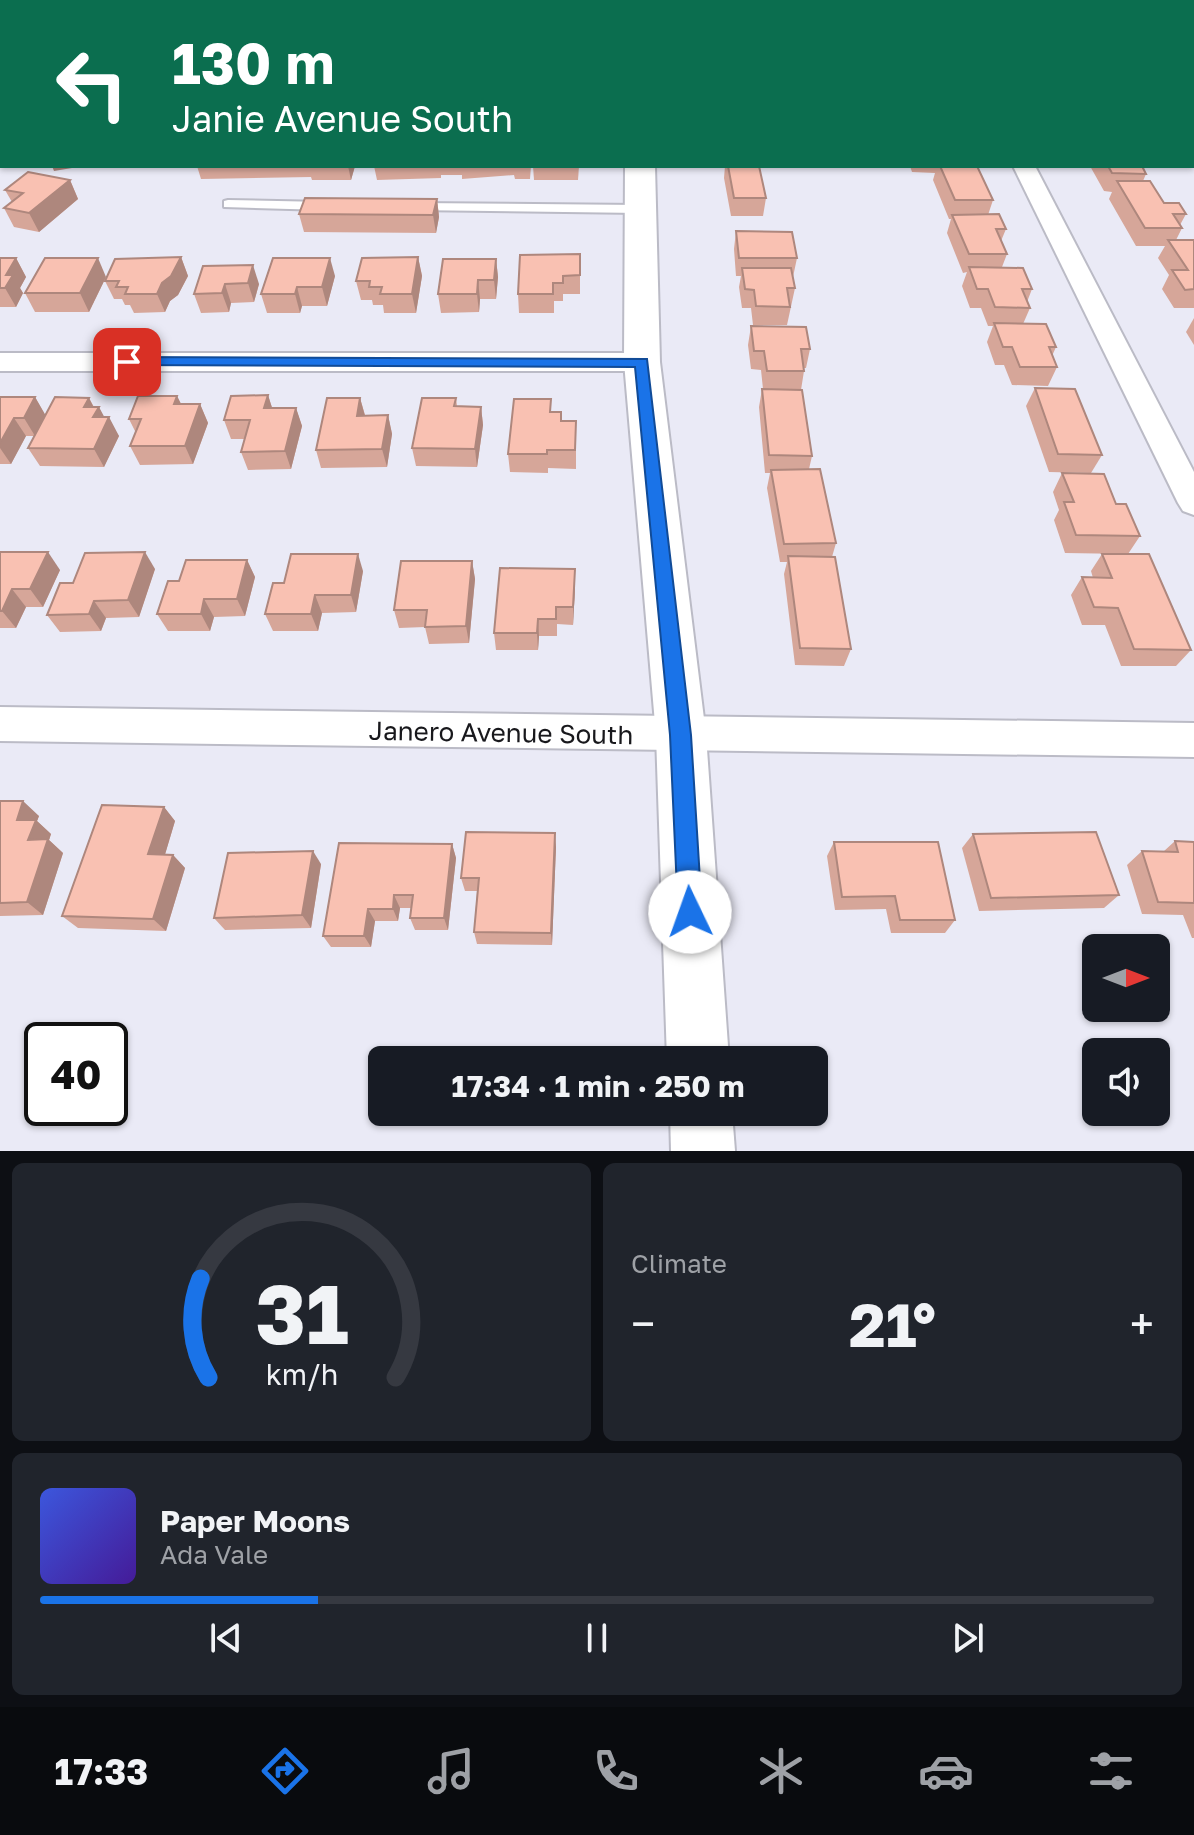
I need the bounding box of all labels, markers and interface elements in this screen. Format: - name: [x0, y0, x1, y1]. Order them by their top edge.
- text: 130 m: [172, 29, 334, 96]
- icon: left: [40, 32, 144, 136]
- text: Janie Avenue South: [172, 97, 513, 140]
- pin: [93, 328, 161, 396]
- icon: arrive: [105, 340, 149, 384]
- street label: Janero Avenue South: [368, 715, 634, 750]
- position arrow: [648, 870, 732, 954]
- north arrow: [1082, 934, 1170, 1022]
- map controls: [1082, 934, 1170, 1126]
- speed limit sign: 40: [24, 1022, 128, 1126]
- button: sound: [1082, 1038, 1170, 1126]
- text: 17:34 · 1 min · 250 m: [451, 1068, 745, 1104]
- text: Climate: [631, 1248, 727, 1279]
- text: 31: [255, 1262, 348, 1362]
- text: 21°: [849, 1288, 936, 1360]
- text: −: [631, 1297, 655, 1350]
- text: +: [1130, 1297, 1154, 1350]
- text: km/h: [265, 1357, 338, 1391]
- text: Paper Moons: [160, 1503, 350, 1539]
- text: Ada Vale: [160, 1539, 268, 1570]
- icon: previous: [204, 1616, 248, 1660]
- icon: pause: [575, 1616, 619, 1660]
- icon: next: [946, 1616, 990, 1660]
- icon: directions: [257, 1743, 313, 1799]
- icon: music: [423, 1743, 479, 1799]
- icon: phone: [588, 1743, 644, 1799]
- icon: climate: [753, 1743, 809, 1799]
- icon: car: [918, 1743, 974, 1799]
- icon: filters: [1083, 1743, 1139, 1799]
- text: 17:33: [55, 1750, 148, 1793]

